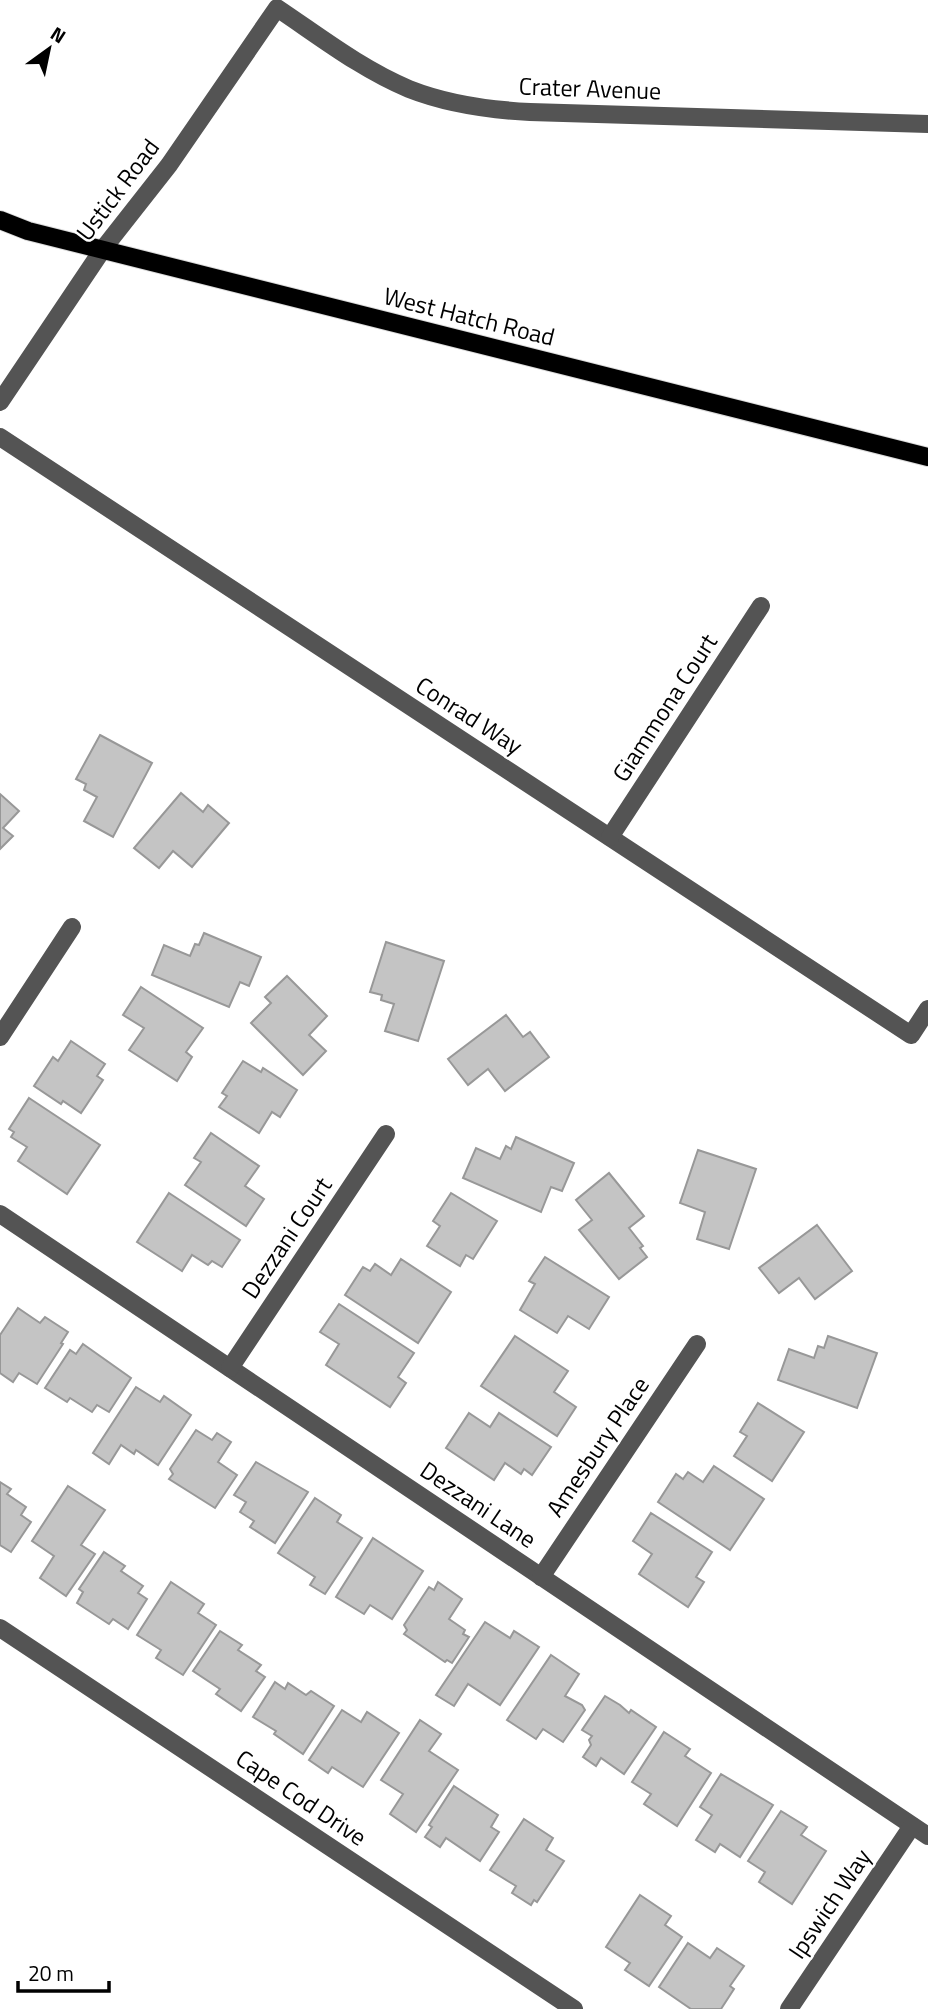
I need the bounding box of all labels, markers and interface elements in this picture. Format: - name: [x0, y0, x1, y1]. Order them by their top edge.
- north arrow: [14, 14, 84, 84]
- text: N: [45, 19, 72, 50]
- street label: Crater Avenue: [518, 68, 662, 108]
- street label: Ustick Road: [67, 131, 168, 248]
- street label: West Hatch Road: [380, 277, 559, 355]
- street label: Giammona Court: [603, 626, 726, 789]
- street label: Conrad Way: [409, 667, 530, 763]
- street label: Dezzani Court: [232, 1169, 341, 1305]
- street label: Amesbury Place: [537, 1369, 658, 1524]
- street label: Dezzani Lane: [413, 1452, 544, 1556]
- street label: Cape Cod Drive: [229, 1740, 374, 1854]
- street label: Ipswich Way: [779, 1841, 880, 1966]
- scale bar: [18, 1950, 108, 1994]
- text: 20 m: [28, 1957, 74, 1989]

